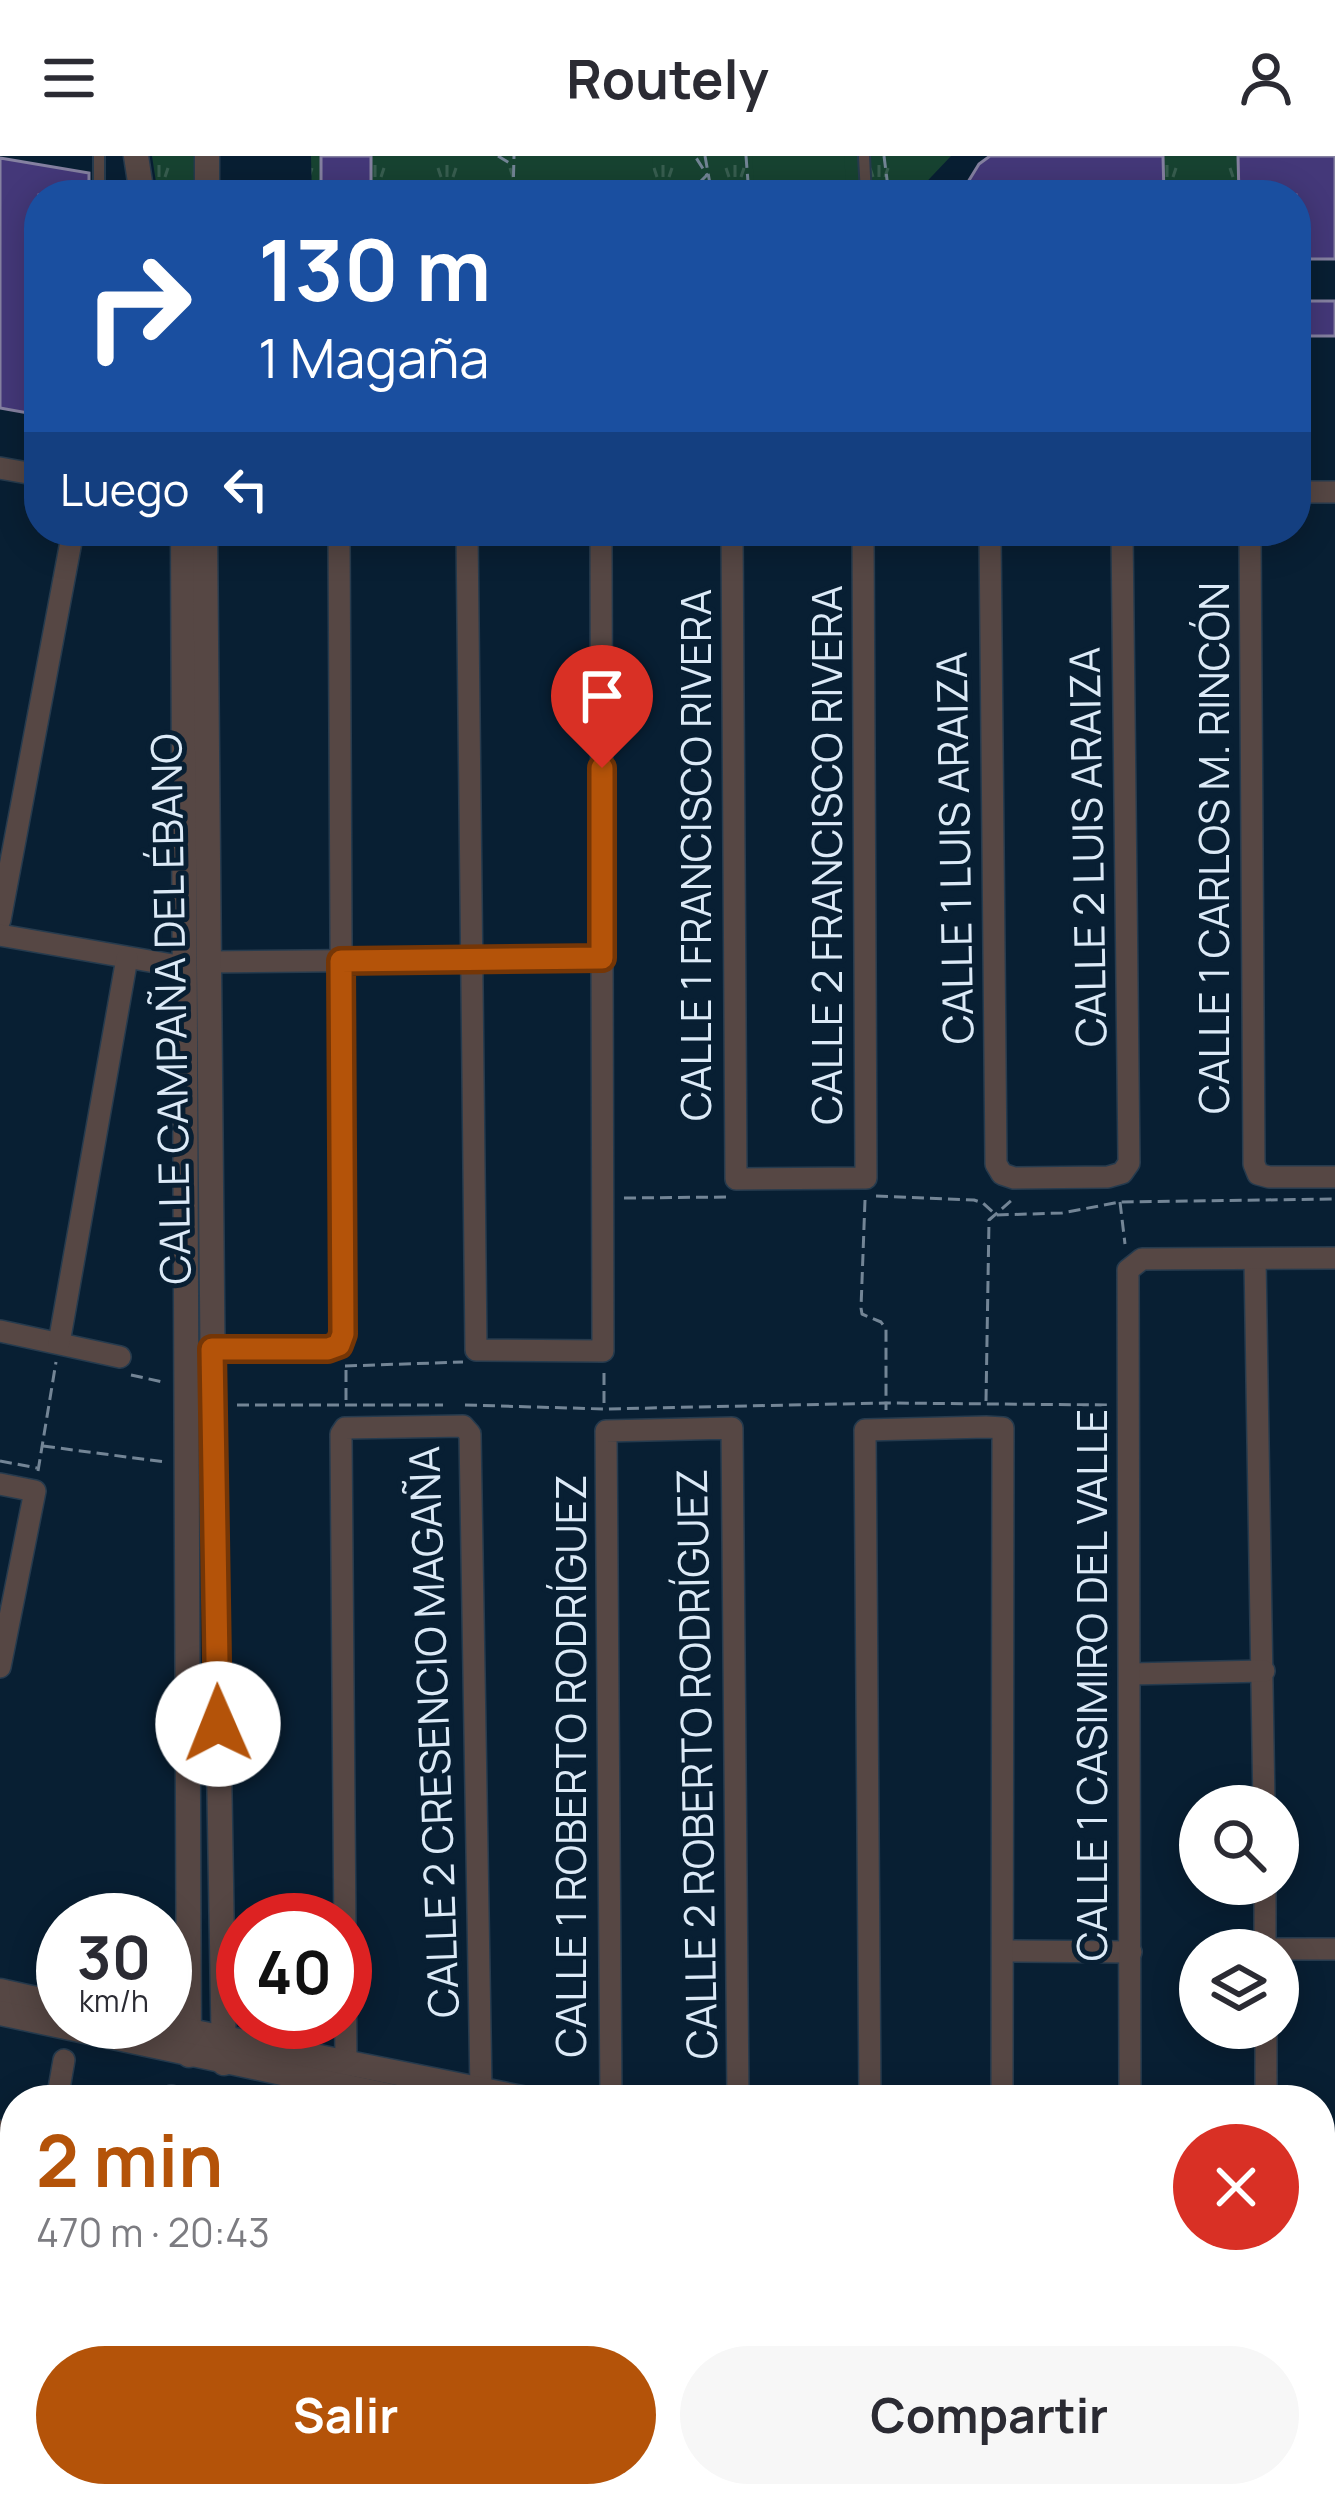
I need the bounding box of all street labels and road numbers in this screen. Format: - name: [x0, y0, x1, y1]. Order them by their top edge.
- street label: CALLE 1 CARLOS M. RINCÓN: [1184, 582, 1242, 1114]
- street label: CALLE 2 FRANCISCO RIVERA: [797, 585, 855, 1125]
- street label: CALLE 1 FRANCISCO RIVERA: [666, 589, 724, 1121]
- street label: CALLE 2 LUIS ARAIZA: [1055, 646, 1119, 1048]
- street label: CALLE 1 LUIS ARAIZA: [922, 651, 986, 1045]
- street label: CALLE CAMPAÑA DEL ÉBANO: [136, 733, 204, 1285]
- street label: CALLE 1 CASIMIRO DEL VALLE: [1062, 1409, 1120, 1961]
- street label: CALLE 2 CRESENCIO MAGAÑA: [394, 1445, 472, 2019]
- street label: CALLE 2 ROBERTO RODRÍGUEZ: [662, 1468, 730, 2060]
- street label: CALLE 1 ROBERTO RODRÍGUEZ: [541, 1475, 599, 2057]

